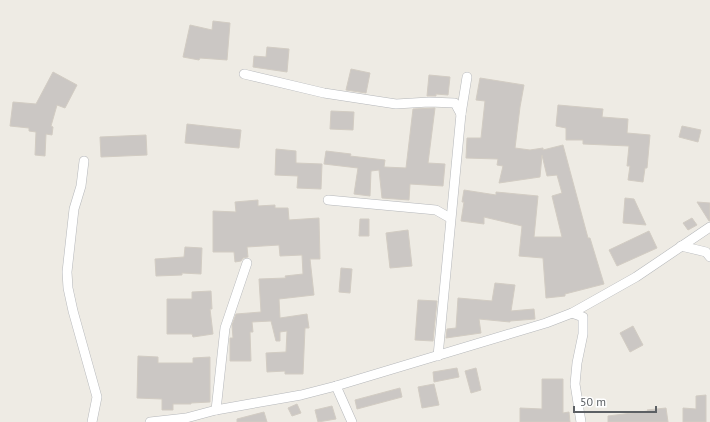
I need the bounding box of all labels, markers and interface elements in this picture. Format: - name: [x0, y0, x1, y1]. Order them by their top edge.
- scale bar: [574, 388, 656, 414]
- text: 50 m: [580, 394, 606, 409]

